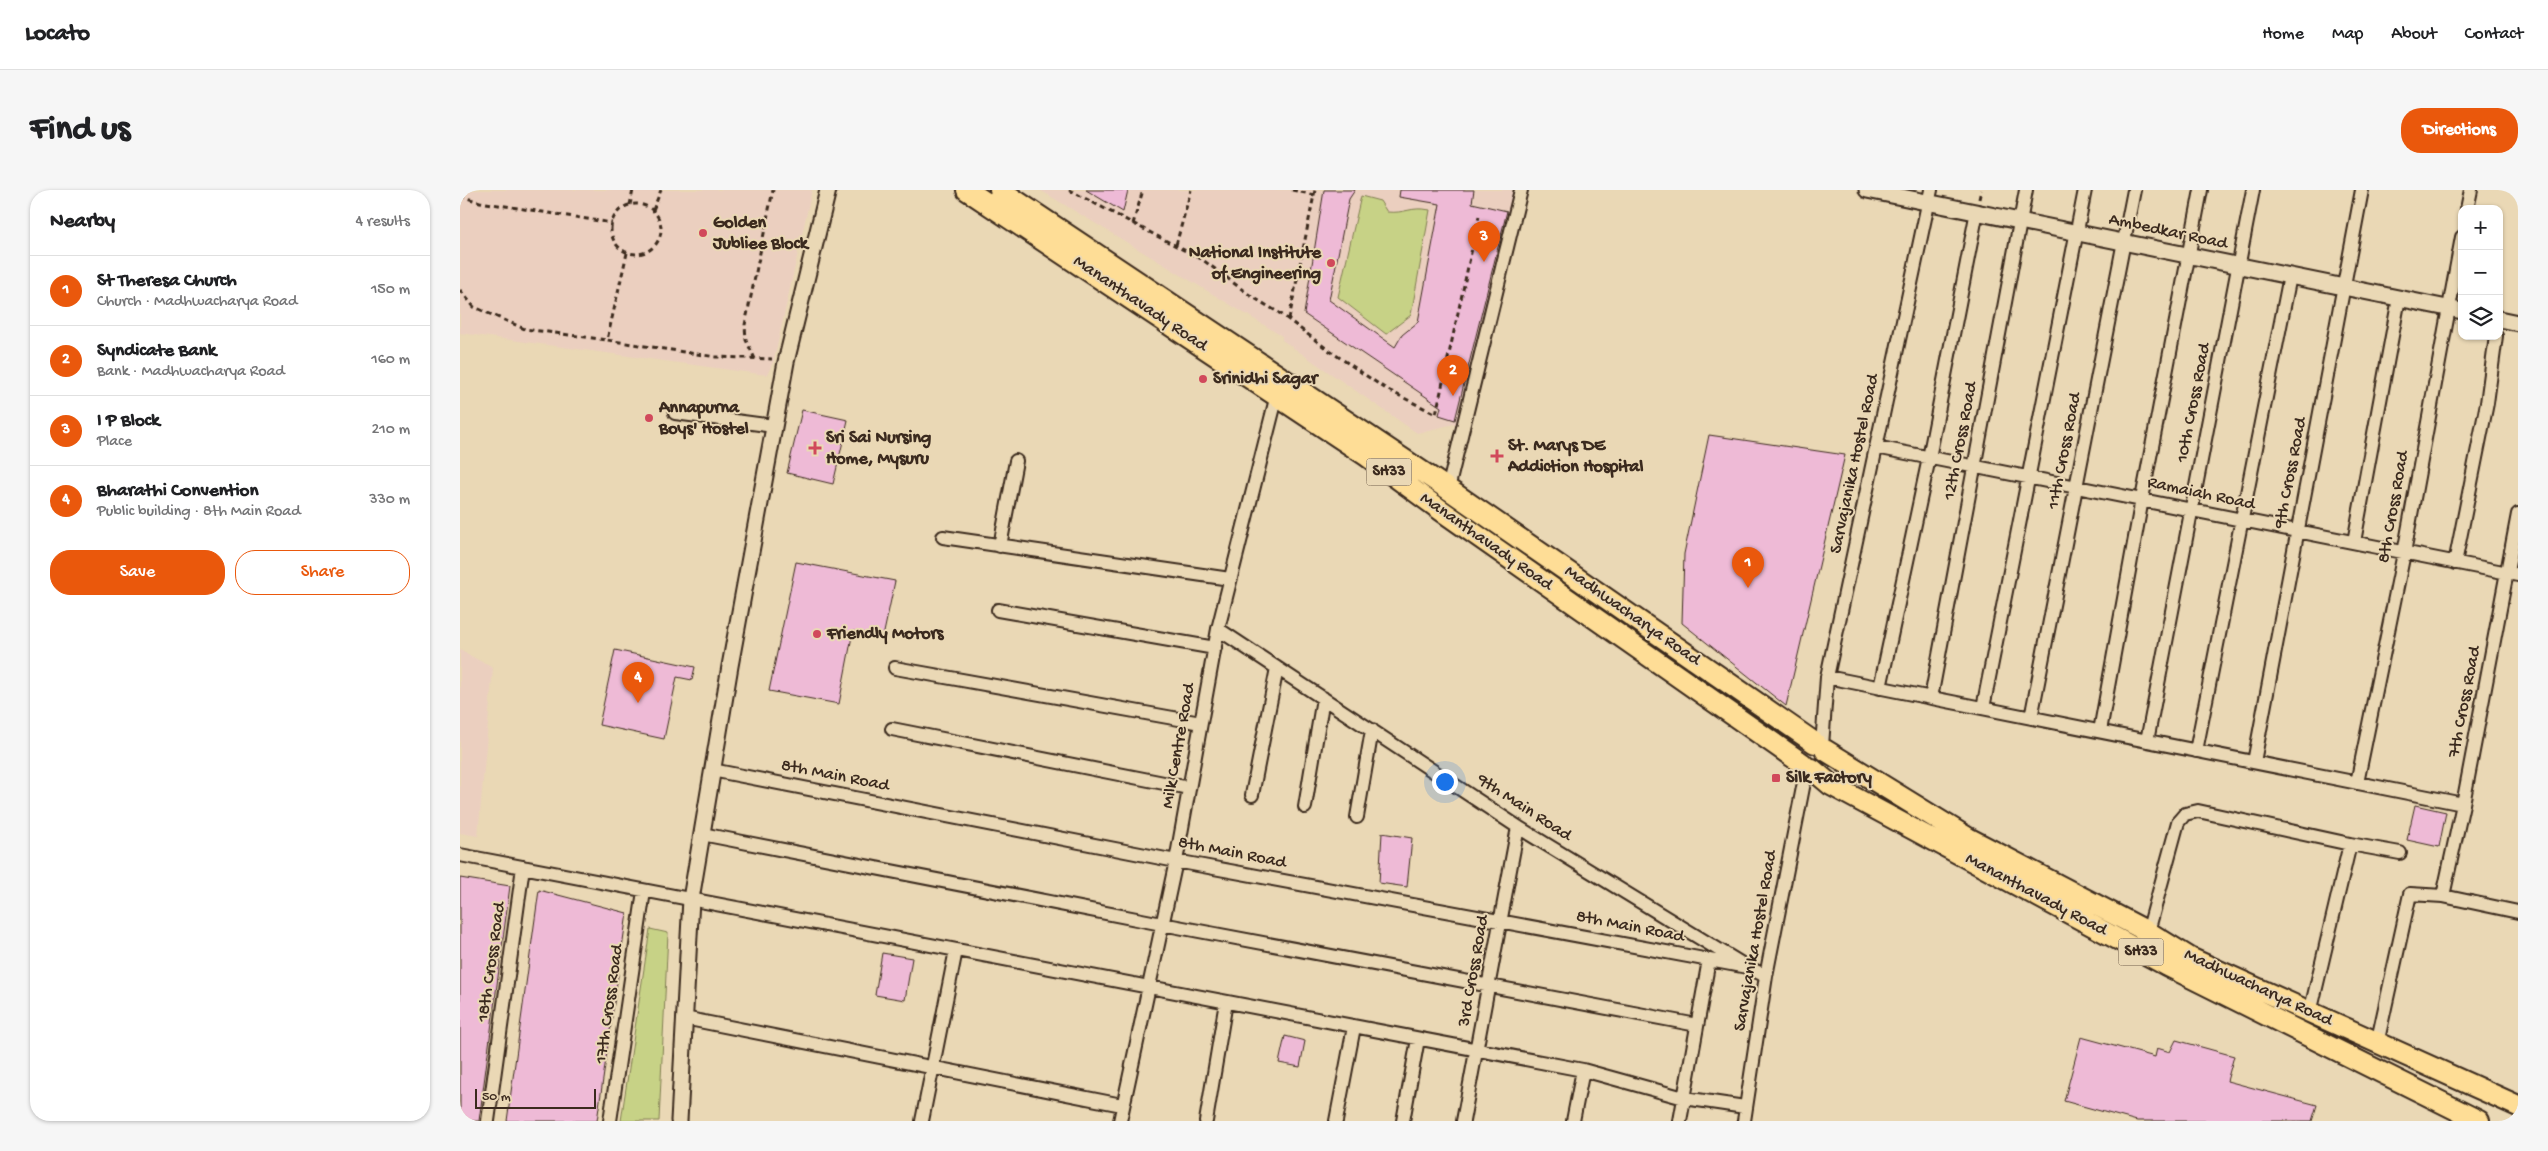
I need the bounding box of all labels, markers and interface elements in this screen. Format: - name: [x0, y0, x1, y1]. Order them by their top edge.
- text: Locato: [25, 20, 90, 49]
- text: Home: [2262, 24, 2304, 45]
- text: Map: [2332, 24, 2363, 45]
- text: About: [2391, 24, 2437, 45]
- text: Contact: [2465, 24, 2523, 45]
- button: Directions: [2401, 108, 2518, 153]
- text: Find us: [30, 110, 130, 151]
- map controls: [2458, 205, 2503, 340]
- button: +: [2458, 205, 2503, 250]
- street label: Ambedkar Road: [2107, 209, 2231, 255]
- text: Nearby: [50, 210, 115, 235]
- text: 4 results: [355, 213, 410, 232]
- place label: Golden Jubliee Block: [712, 213, 810, 255]
- pin: 3: [1468, 221, 1500, 262]
- marker: Golden Jubliee Block: [697, 227, 709, 239]
- place label: National Institute of Engineering: [1189, 243, 1322, 285]
- button: −: [2458, 250, 2503, 295]
- street label: Mananthavady Road: [1069, 251, 1212, 358]
- marker: National Institute of Engineering: [1325, 257, 1337, 269]
- text: St Theresa Church: [97, 270, 237, 293]
- text: 1: [63, 281, 69, 300]
- text: 150 m: [371, 281, 410, 300]
- text: Church · Madhwacharya Road: [97, 293, 297, 312]
- button: layers: [2458, 295, 2503, 340]
- text: Syndicate Bank: [97, 340, 216, 363]
- street label: 10th Cross Road: [2172, 340, 2216, 465]
- text: 2: [62, 351, 70, 370]
- text: 160 m: [371, 351, 410, 370]
- pin: 2: [1437, 355, 1469, 396]
- text: Bank · Madhwacharya Road: [97, 363, 285, 382]
- place label: Srinidhi Sagar: [1213, 369, 1320, 390]
- street label: Sarvajanika Hostel Road: [1826, 371, 1885, 556]
- marker: Srinidhi Sagar: [1197, 373, 1209, 385]
- street label: 12th Cross Road: [1939, 379, 1983, 503]
- street label: 11th Cross Road: [2043, 390, 2087, 512]
- place label: Annapurna Boys' Hostel: [658, 398, 749, 440]
- text: I P Block: [97, 410, 160, 433]
- marker: Annapurna Boys' Hostel: [643, 412, 655, 424]
- street label: 9th Cross Road: [2270, 414, 2312, 531]
- text: 3: [62, 421, 70, 440]
- text: 210 m: [371, 421, 410, 440]
- place label: Sri Sai Nursing Home, Mysuru: [826, 428, 931, 470]
- text: Place: [97, 433, 132, 452]
- place label: St. Marys DE Addiction Hospital: [1507, 436, 1643, 478]
- marker: Sri Sai Nursing Home, Mysuru: [808, 441, 822, 455]
- street label: 8th Cross Road: [2374, 448, 2414, 565]
- marker: St. Marys DE Addiction Hospital: [1490, 449, 1504, 463]
- road number: SH33: [1366, 458, 1412, 486]
- street label: Ramaiah Road: [2145, 472, 2258, 516]
- text: Bharathi Convention: [97, 480, 258, 503]
- street label: Mananthavady Road: [1415, 488, 1558, 597]
- text: 4: [62, 491, 70, 510]
- text: 330 m: [369, 491, 410, 510]
- text: Public building · 8th Main Road: [97, 503, 301, 522]
- pin: 1: [1732, 547, 1764, 588]
- button: Save: [50, 550, 225, 595]
- button: Share: [235, 550, 410, 595]
- street label: Madhwacharya Road: [1560, 561, 1705, 672]
- place label: Friendly Motors: [826, 624, 945, 645]
- marker: Friendly Motors: [811, 628, 823, 640]
- street label: 7th Cross Road: [2444, 643, 2486, 760]
- pin: 4: [622, 662, 654, 703]
- street label: Milk Centre Road: [1158, 680, 1201, 810]
- street label: 8th Main Road: [779, 755, 892, 797]
- place label: Silk Factory: [1786, 768, 1872, 789]
- your location: [1432, 769, 1458, 795]
- street label: 9th Main Road: [1472, 769, 1577, 847]
- marker: Silk Factory: [1770, 772, 1782, 784]
- street label: 8th Main Road: [1176, 832, 1289, 874]
- street label: Sarvajanika Hostel Road: [1730, 848, 1782, 1033]
- street label: Mananthavady Road: [1962, 849, 2112, 942]
- street label: 18th Cross Road: [473, 899, 511, 1024]
- street label: 8th Main Road: [1574, 906, 1687, 948]
- street label: 3rd Cross Road: [1454, 912, 1494, 1029]
- road number: SH33: [2118, 939, 2164, 966]
- street label: 17th Cross Road: [591, 942, 629, 1066]
- street label: Madhwacharya Road: [2181, 944, 2337, 1032]
- scale bar: [475, 1086, 596, 1109]
- text: 50 m: [482, 1089, 511, 1106]

